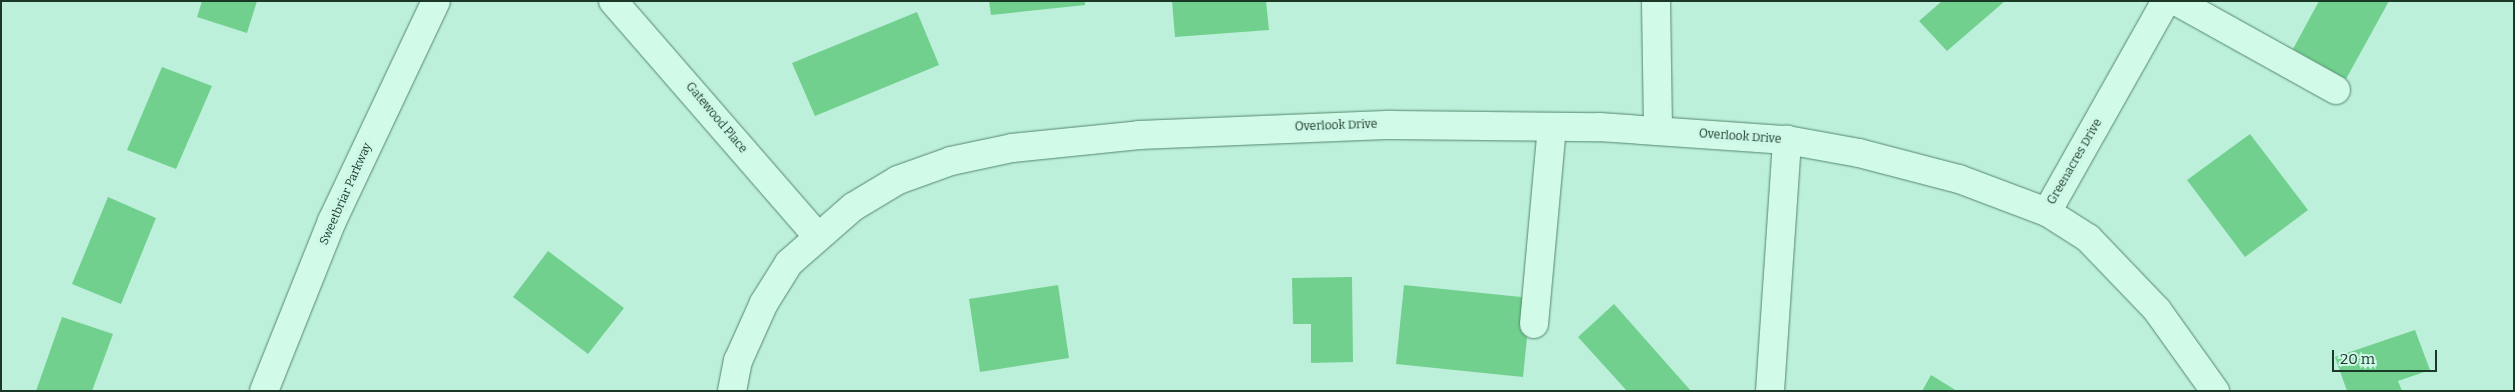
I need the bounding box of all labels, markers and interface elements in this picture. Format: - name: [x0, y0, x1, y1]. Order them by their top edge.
- street label: Gatewood Place: [682, 80, 750, 156]
- street label: Overlook Drive: [1295, 117, 1377, 135]
- street label: Greenacres Drive: [2045, 117, 2105, 207]
- street label: Overlook Drive: [1698, 127, 1782, 147]
- street label: Sweetbriar Parkway: [317, 141, 375, 247]
- scale bar: [2335, 340, 2440, 372]
- text: 20 m: [2340, 350, 2375, 368]

